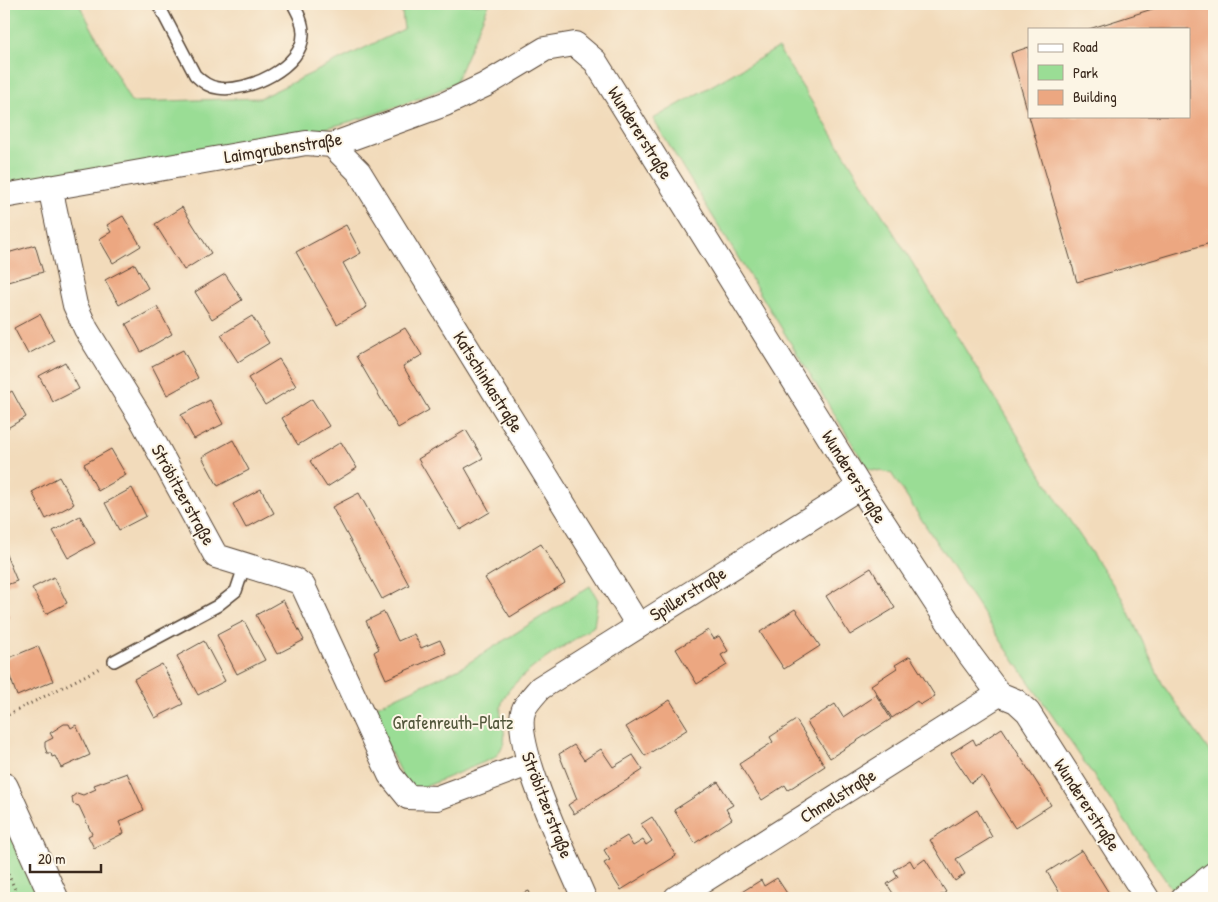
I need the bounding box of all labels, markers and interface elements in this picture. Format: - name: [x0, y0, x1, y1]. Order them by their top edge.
- legend: [1028, 28, 1190, 118]
- text: Road: [1073, 36, 1098, 57]
- text: Park: [1073, 62, 1098, 83]
- street label: Wundererstraße: [602, 81, 679, 184]
- text: Building: [1073, 86, 1117, 107]
- street label: Laimgrubenstraße: [222, 126, 343, 169]
- street label: Katschinkastraße: [447, 327, 529, 437]
- street label: Wundererstraße: [816, 425, 893, 528]
- street label: Ströbitzerstraße: [145, 440, 221, 550]
- street label: Spillerstraße: [645, 560, 731, 627]
- park label: Grafenreuth-Platz: [392, 710, 514, 735]
- street label: Ströbitzerstraße: [516, 748, 579, 862]
- street label: Wundererstraße: [1048, 754, 1127, 856]
- street label: Chmelstraße: [795, 762, 881, 829]
- scale bar: [30, 842, 101, 874]
- text: 20 m: [38, 848, 65, 869]

